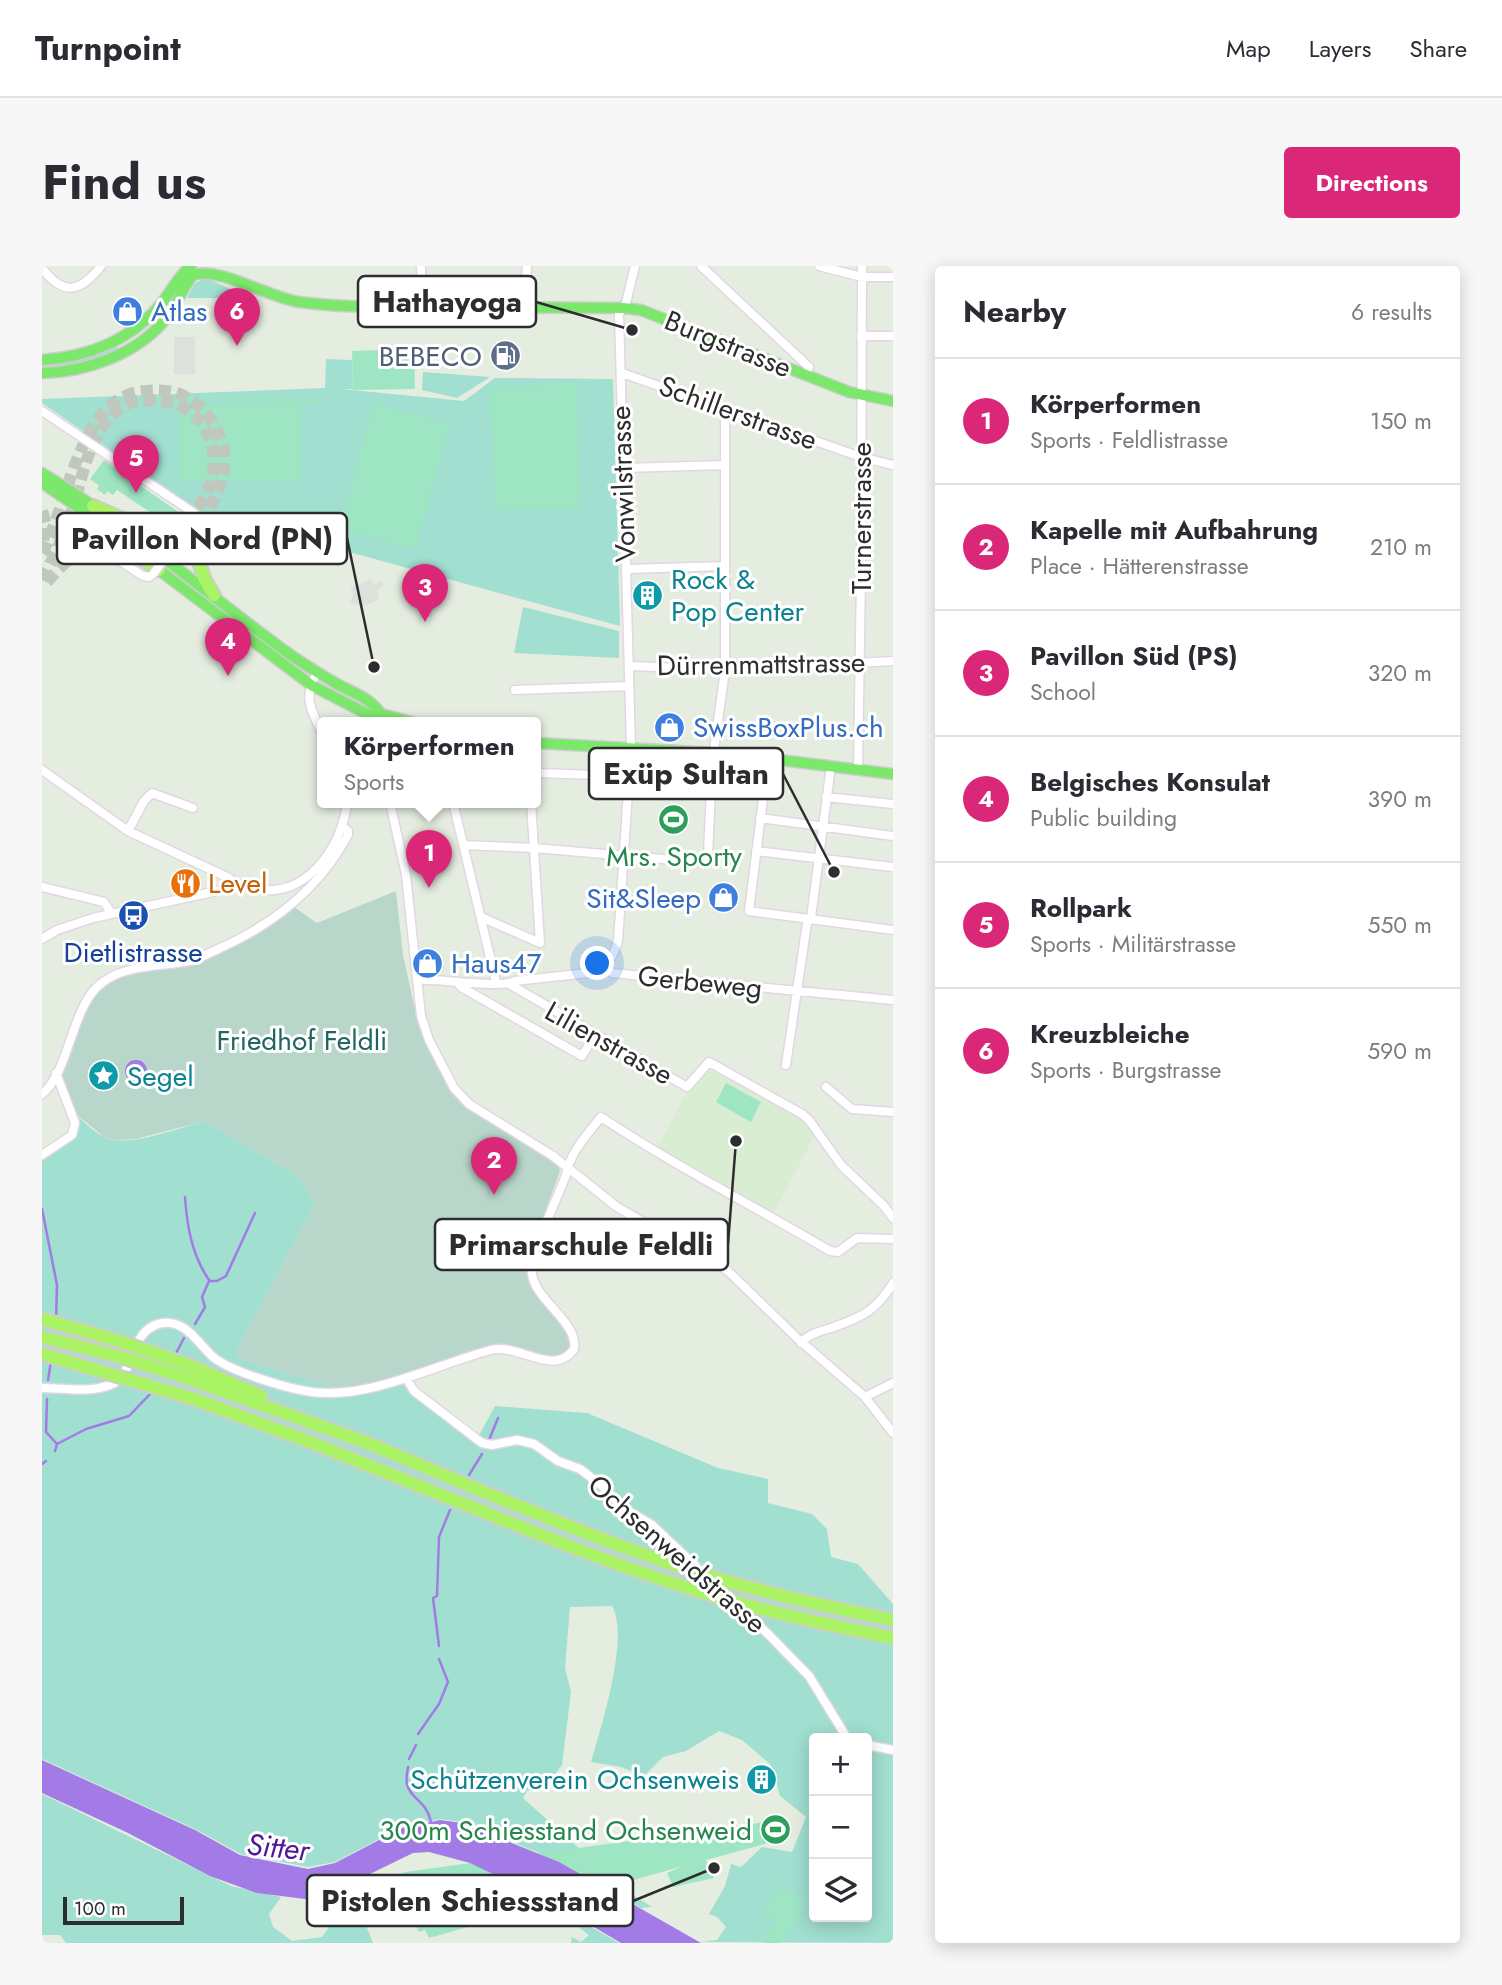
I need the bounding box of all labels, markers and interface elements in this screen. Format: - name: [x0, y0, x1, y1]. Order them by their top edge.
- text: Turnpoint: [35, 25, 181, 72]
- text: Map: [1226, 31, 1271, 66]
- text: Layers: [1309, 31, 1371, 66]
- text: Share: [1409, 31, 1467, 66]
- text: Find us: [42, 147, 206, 217]
- button: Directions: [1284, 147, 1460, 218]
- callout: Hathayoga: [358, 276, 536, 327]
- text: Hathayoga: [372, 280, 522, 323]
- pin: 6: [214, 288, 260, 346]
- text: Nearby: [963, 290, 1066, 333]
- place label: Atlas: [151, 291, 207, 332]
- shop icon: Atlas: [111, 294, 145, 328]
- text: 6 results: [1351, 295, 1432, 329]
- street label: Burgstrasse: [658, 300, 798, 388]
- place label: BEBECO: [379, 336, 482, 377]
- fuel station icon: BEBECO: [488, 339, 522, 373]
- street label: Schillerstrasse: [653, 365, 823, 461]
- text: Körperformen: [1030, 385, 1201, 423]
- text: 1: [980, 404, 992, 438]
- text: 150 m: [1370, 404, 1432, 438]
- street label: Vonwilstrasse: [600, 405, 646, 563]
- text: Sports · Feldlistrasse: [1030, 423, 1228, 457]
- pin: 5: [113, 435, 159, 493]
- street label: Turnerstrasse: [841, 442, 882, 594]
- text: Kapelle mit Aufbahrung: [1030, 511, 1318, 549]
- callout: Pavillon Nord (PN): [57, 513, 347, 564]
- text: Pavillon Nord (PN): [71, 517, 333, 560]
- text: 2: [978, 530, 994, 564]
- text: 210 m: [1370, 530, 1432, 564]
- text: Place · Hätterenstrasse: [1030, 549, 1249, 583]
- place label: Rock & Pop Center: [671, 559, 805, 632]
- pin: 3: [402, 564, 448, 622]
- building icon: Rock & Pop Center: [631, 578, 665, 612]
- pin: 4: [205, 618, 251, 676]
- text: Pavillon Süd (PS): [1030, 637, 1238, 675]
- street label: Dürrenmattstrasse: [656, 642, 866, 686]
- text: 3: [979, 656, 993, 690]
- text: 320 m: [1368, 656, 1432, 690]
- text: School: [1030, 675, 1096, 709]
- place label: SwissBoxPlus.ch: [693, 707, 884, 748]
- shop icon: SwissBoxPlus.ch: [653, 710, 687, 744]
- popup: [317, 717, 541, 808]
- text: Körperformen: [343, 727, 515, 765]
- callout: Exüp Sultan: [589, 748, 783, 799]
- text: Exüp Sultan: [603, 752, 769, 795]
- text: Belgisches Konsulat: [1030, 763, 1270, 801]
- text: Sports: [343, 765, 404, 799]
- text: 4: [978, 782, 994, 816]
- text: 390 m: [1368, 782, 1432, 816]
- text: Public building: [1030, 801, 1177, 835]
- sports icon: Mrs. Sporty: [657, 802, 691, 836]
- pin: 1: [406, 830, 452, 888]
- place label: Mrs. Sporty: [606, 836, 742, 877]
- place label: Level: [208, 863, 267, 904]
- restaurant icon: Level: [168, 866, 202, 900]
- place label: Sit&Sleep: [586, 878, 701, 919]
- shop icon: Sit&Sleep: [707, 881, 741, 915]
- text: Rollpark: [1030, 889, 1132, 927]
- bus stop icon: Dietlistrasse: [116, 898, 150, 932]
- text: 5: [979, 908, 993, 942]
- text: 550 m: [1367, 908, 1432, 942]
- text: Sports · Militärstrasse: [1030, 927, 1236, 961]
- place label: Dietlistrasse: [63, 932, 203, 973]
- place label: Haus47: [451, 943, 542, 984]
- shop icon: Haus47: [411, 946, 445, 980]
- your location: [580, 946, 614, 980]
- street label: Gerbeweg: [636, 955, 764, 1009]
- street label: Lilienstrasse: [537, 991, 681, 1095]
- text: Kreuzbleiche: [1030, 1015, 1190, 1053]
- park label: Friedhof Feldli: [217, 1020, 387, 1061]
- text: 6: [978, 1034, 994, 1068]
- text: 590 m: [1367, 1034, 1432, 1068]
- text: Sports · Burgstrasse: [1030, 1053, 1221, 1087]
- place label: Segel: [127, 1056, 194, 1097]
- place icon: Segel: [87, 1059, 121, 1093]
- pin: 2: [471, 1137, 517, 1195]
- callout: Primarschule Feldli: [435, 1219, 728, 1270]
- text: Primarschule Feldli: [449, 1223, 713, 1266]
- street label: Ochsenweidstrasse: [579, 1465, 775, 1643]
- map controls: [809, 1733, 872, 1922]
- button: +: [809, 1733, 872, 1796]
- place label: Schützenverein Ochsenweis: [410, 1759, 739, 1800]
- building icon: Schützenverein Ochsenweis: [745, 1762, 779, 1796]
- button: −: [809, 1796, 872, 1859]
- place label: 300m Schiesstand Ochsenweid: [379, 1810, 752, 1851]
- sports icon: 300m Schiesstand Ochsenweid: [758, 1813, 792, 1847]
- water label: Sitter: [245, 1822, 313, 1872]
- button: layers: [809, 1859, 872, 1922]
- callout: Pistolen Schiessstand: [307, 1875, 633, 1926]
- text: Pistolen Schiessstand: [321, 1879, 619, 1922]
- scale bar: [63, 1894, 184, 1926]
- text: 100 m: [74, 1895, 126, 1922]

